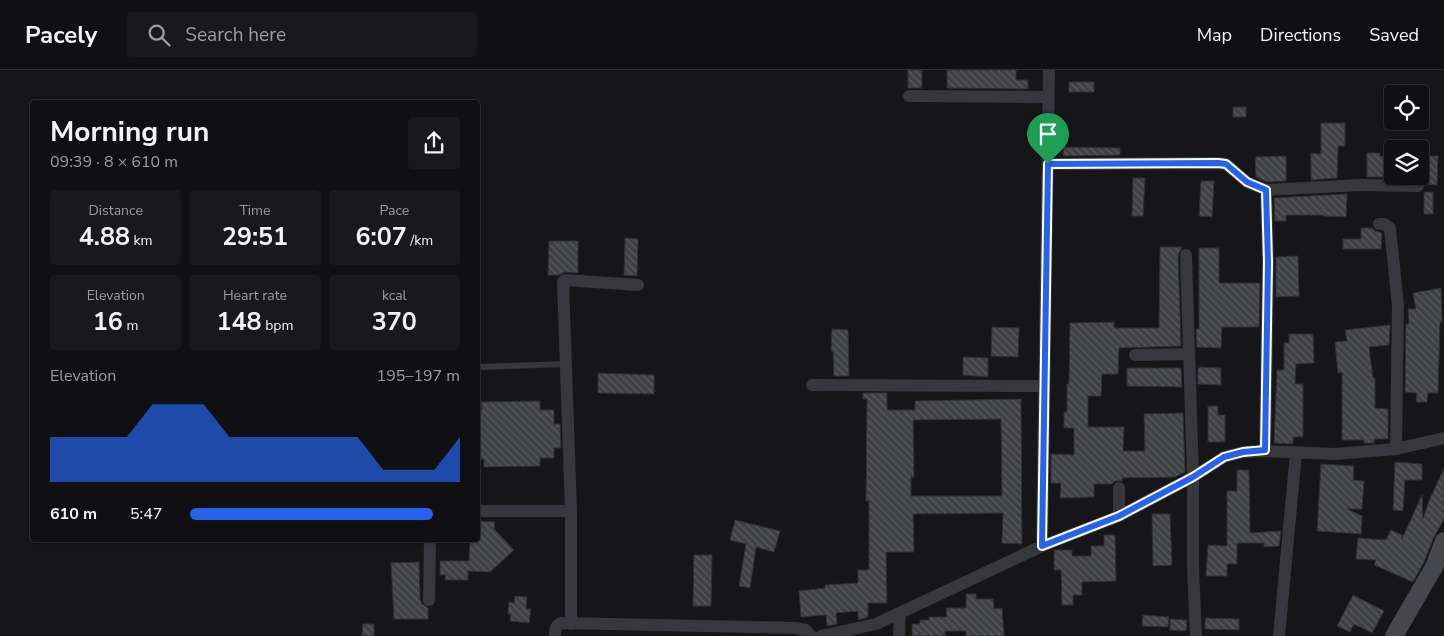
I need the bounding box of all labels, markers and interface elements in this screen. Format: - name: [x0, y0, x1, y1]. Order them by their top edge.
- search box: [127, 12, 477, 57]
- text: Pacely: [25, 19, 97, 51]
- icon: search: [145, 21, 173, 49]
- text: Search here: [185, 22, 286, 48]
- text: Map: [1197, 23, 1232, 47]
- text: Directions: [1260, 23, 1341, 47]
- text: Saved: [1369, 23, 1419, 47]
- map controls: [1384, 85, 1429, 185]
- button: locate: [1384, 85, 1429, 130]
- text: Morning run: [50, 113, 209, 151]
- pin: [1027, 113, 1069, 164]
- button: share: [408, 117, 460, 169]
- icon: arrive: [1034, 120, 1062, 148]
- button: layers: [1384, 140, 1429, 185]
- text: 09:39 · 8 × 610 m: [50, 151, 178, 173]
- text: Distance: [88, 201, 143, 220]
- text: Time: [239, 201, 271, 220]
- text: Pace: [379, 201, 409, 220]
- text: 4.88: [79, 220, 130, 254]
- text: 29:51: [222, 220, 288, 254]
- text: 6:07: [355, 220, 407, 254]
- text: km: [130, 231, 153, 250]
- text: /km: [407, 231, 433, 250]
- text: Elevation: [87, 286, 145, 305]
- text: Heart rate: [223, 286, 287, 305]
- text: kcal: [382, 286, 407, 305]
- text: 16: [93, 305, 123, 339]
- text: 148: [217, 305, 262, 339]
- text: 370: [372, 305, 417, 339]
- text: m: [123, 316, 138, 335]
- text: bpm: [262, 316, 293, 335]
- text: Elevation: [50, 365, 116, 387]
- text: 195–197 m: [377, 365, 460, 387]
- text: 610 m: [50, 503, 97, 525]
- text: 5:47: [130, 503, 162, 525]

